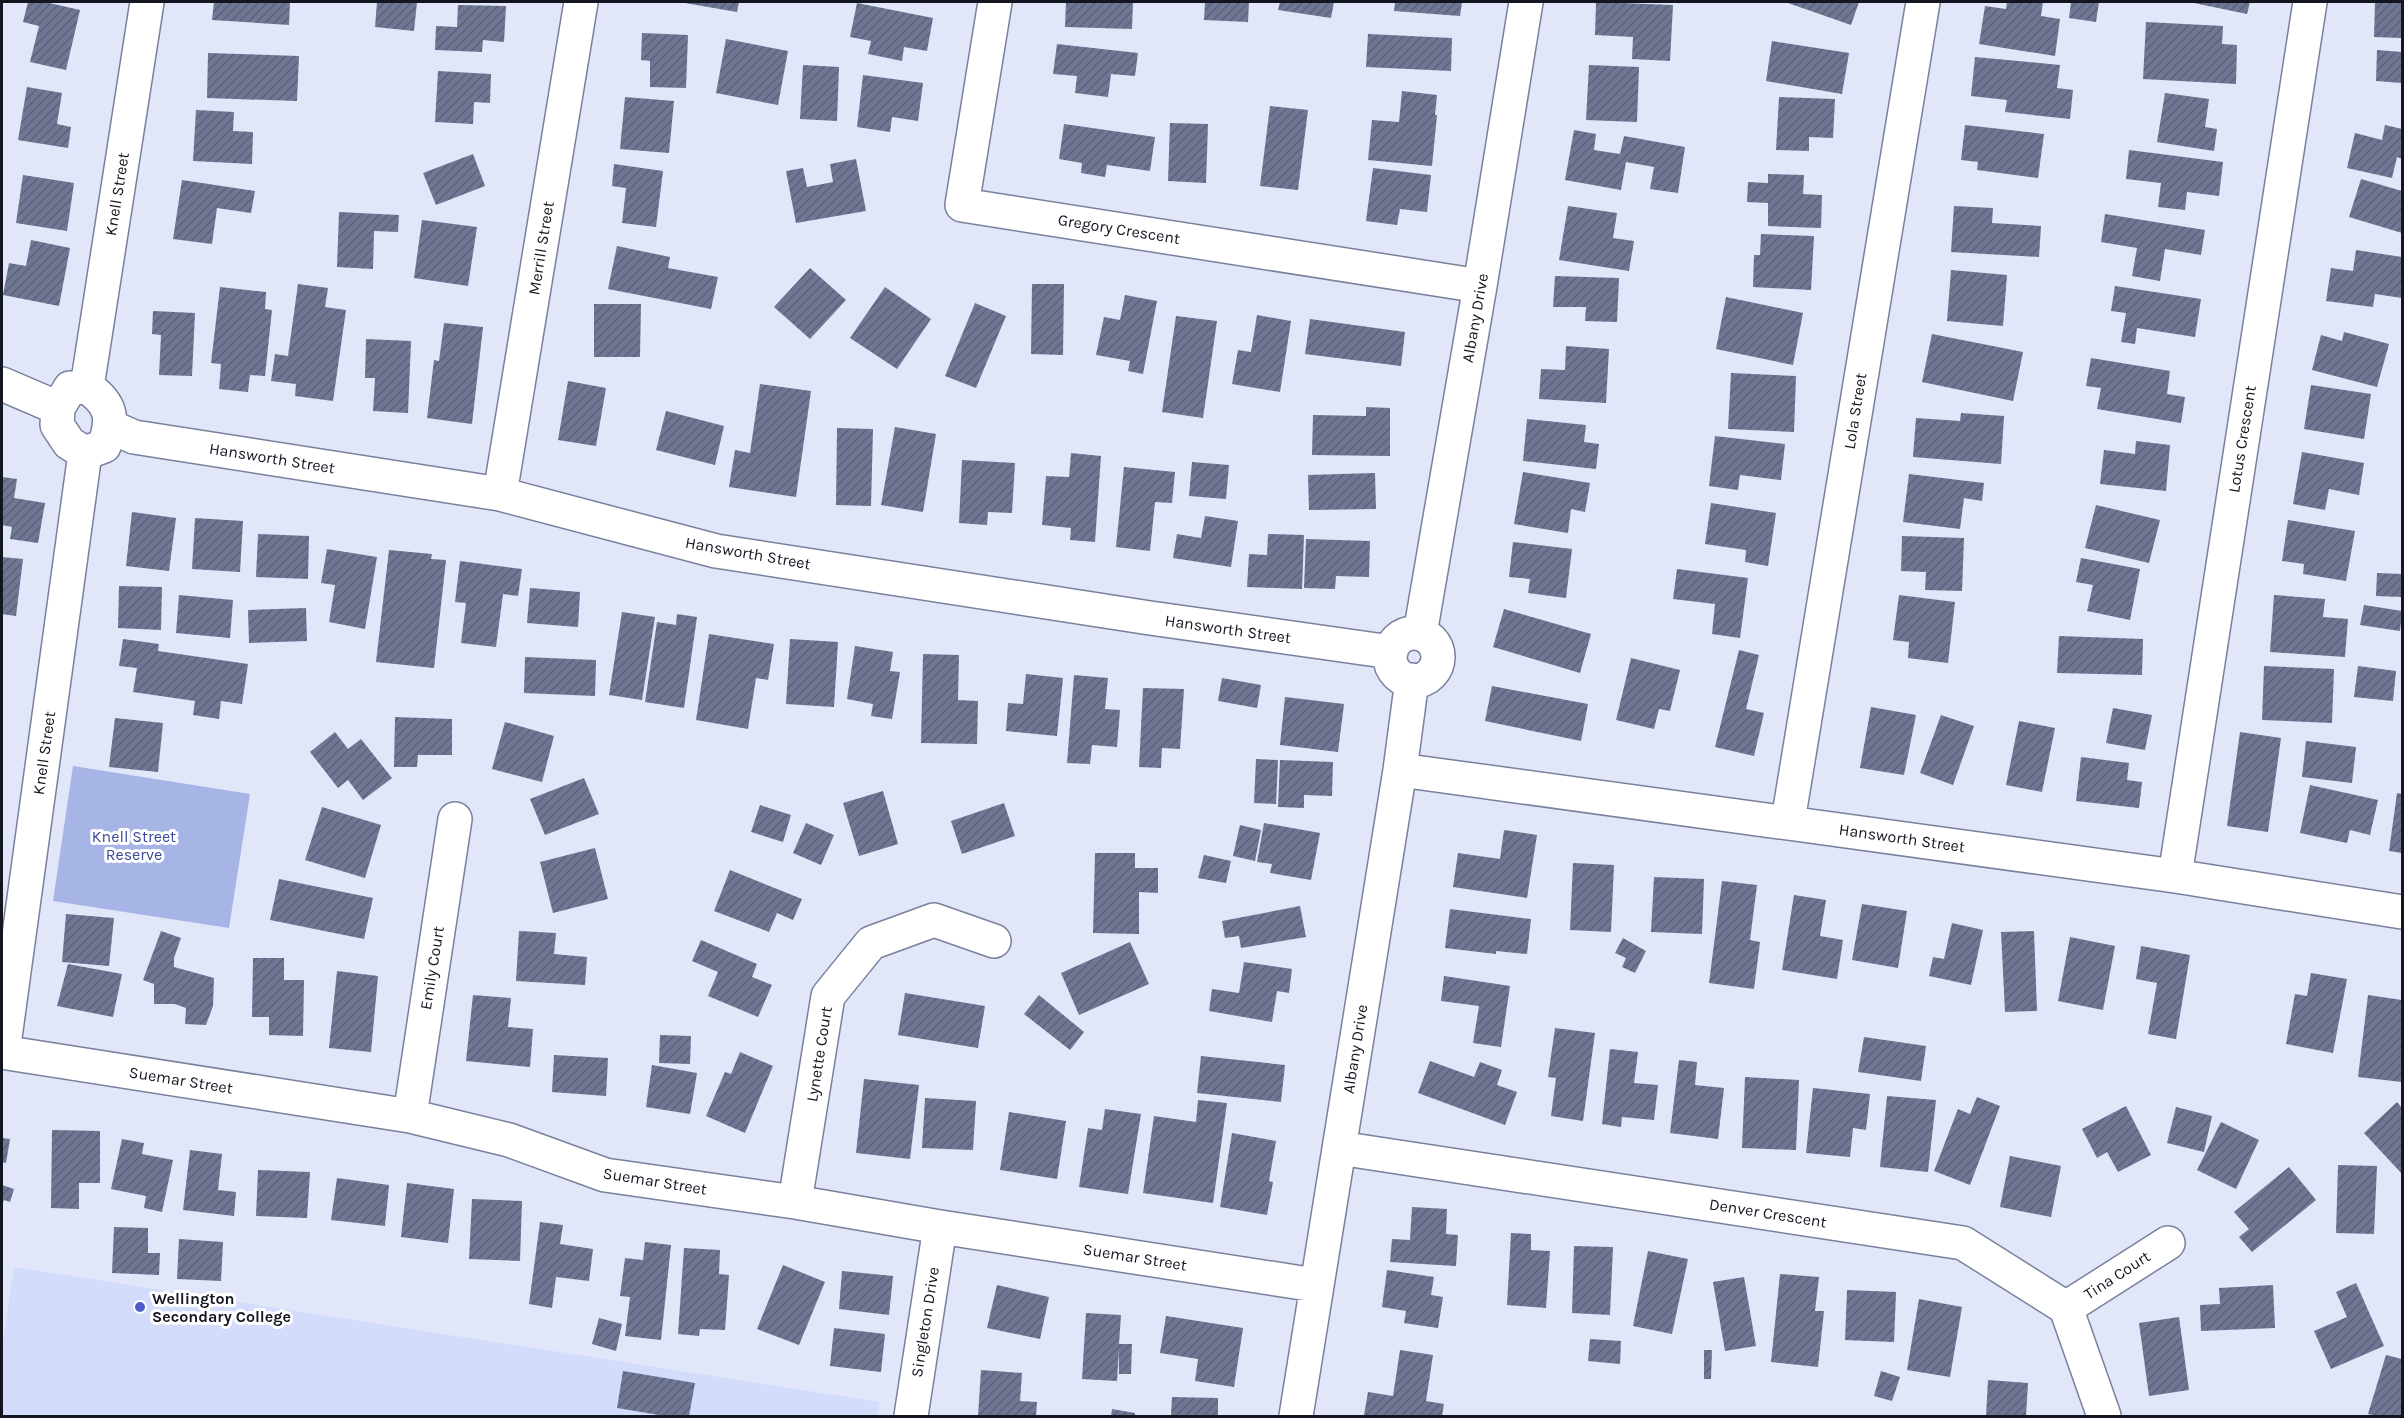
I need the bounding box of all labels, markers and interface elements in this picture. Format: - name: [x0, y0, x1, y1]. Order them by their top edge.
- street label: Knell Street: [101, 151, 133, 237]
- street label: Merrill Street: [524, 200, 558, 296]
- street label: Gregory Crescent: [1057, 210, 1181, 248]
- street label: Albany Drive: [1458, 272, 1492, 364]
- street label: Lola Street: [1840, 371, 1870, 451]
- street label: Lotus Crescent: [2224, 384, 2260, 494]
- street label: Hansworth Street: [208, 439, 336, 477]
- street label: Hansworth Street: [684, 533, 812, 573]
- street label: Hansworth Street: [1164, 611, 1292, 647]
- street label: Knell Street: [29, 710, 59, 796]
- street label: Hansworth Street: [1838, 820, 1966, 856]
- park label: Knell Street Reserve: [92, 827, 176, 864]
- street label: Emily Court: [416, 925, 448, 1011]
- street label: Albany Drive: [1339, 1003, 1371, 1095]
- street label: Lynette Court: [802, 1005, 836, 1103]
- street label: Suemar Street: [128, 1062, 234, 1098]
- street label: Suemar Street: [602, 1163, 708, 1199]
- street label: Denver Crescent: [1708, 1194, 1828, 1232]
- street label: Suemar Street: [1082, 1239, 1188, 1275]
- street label: Tina Court: [2080, 1247, 2154, 1303]
- street label: Singleton Drive: [907, 1265, 943, 1379]
- place label: Wellington Secondary College: [152, 1289, 291, 1326]
- marker: Wellington Secondary College: [133, 1300, 147, 1314]

